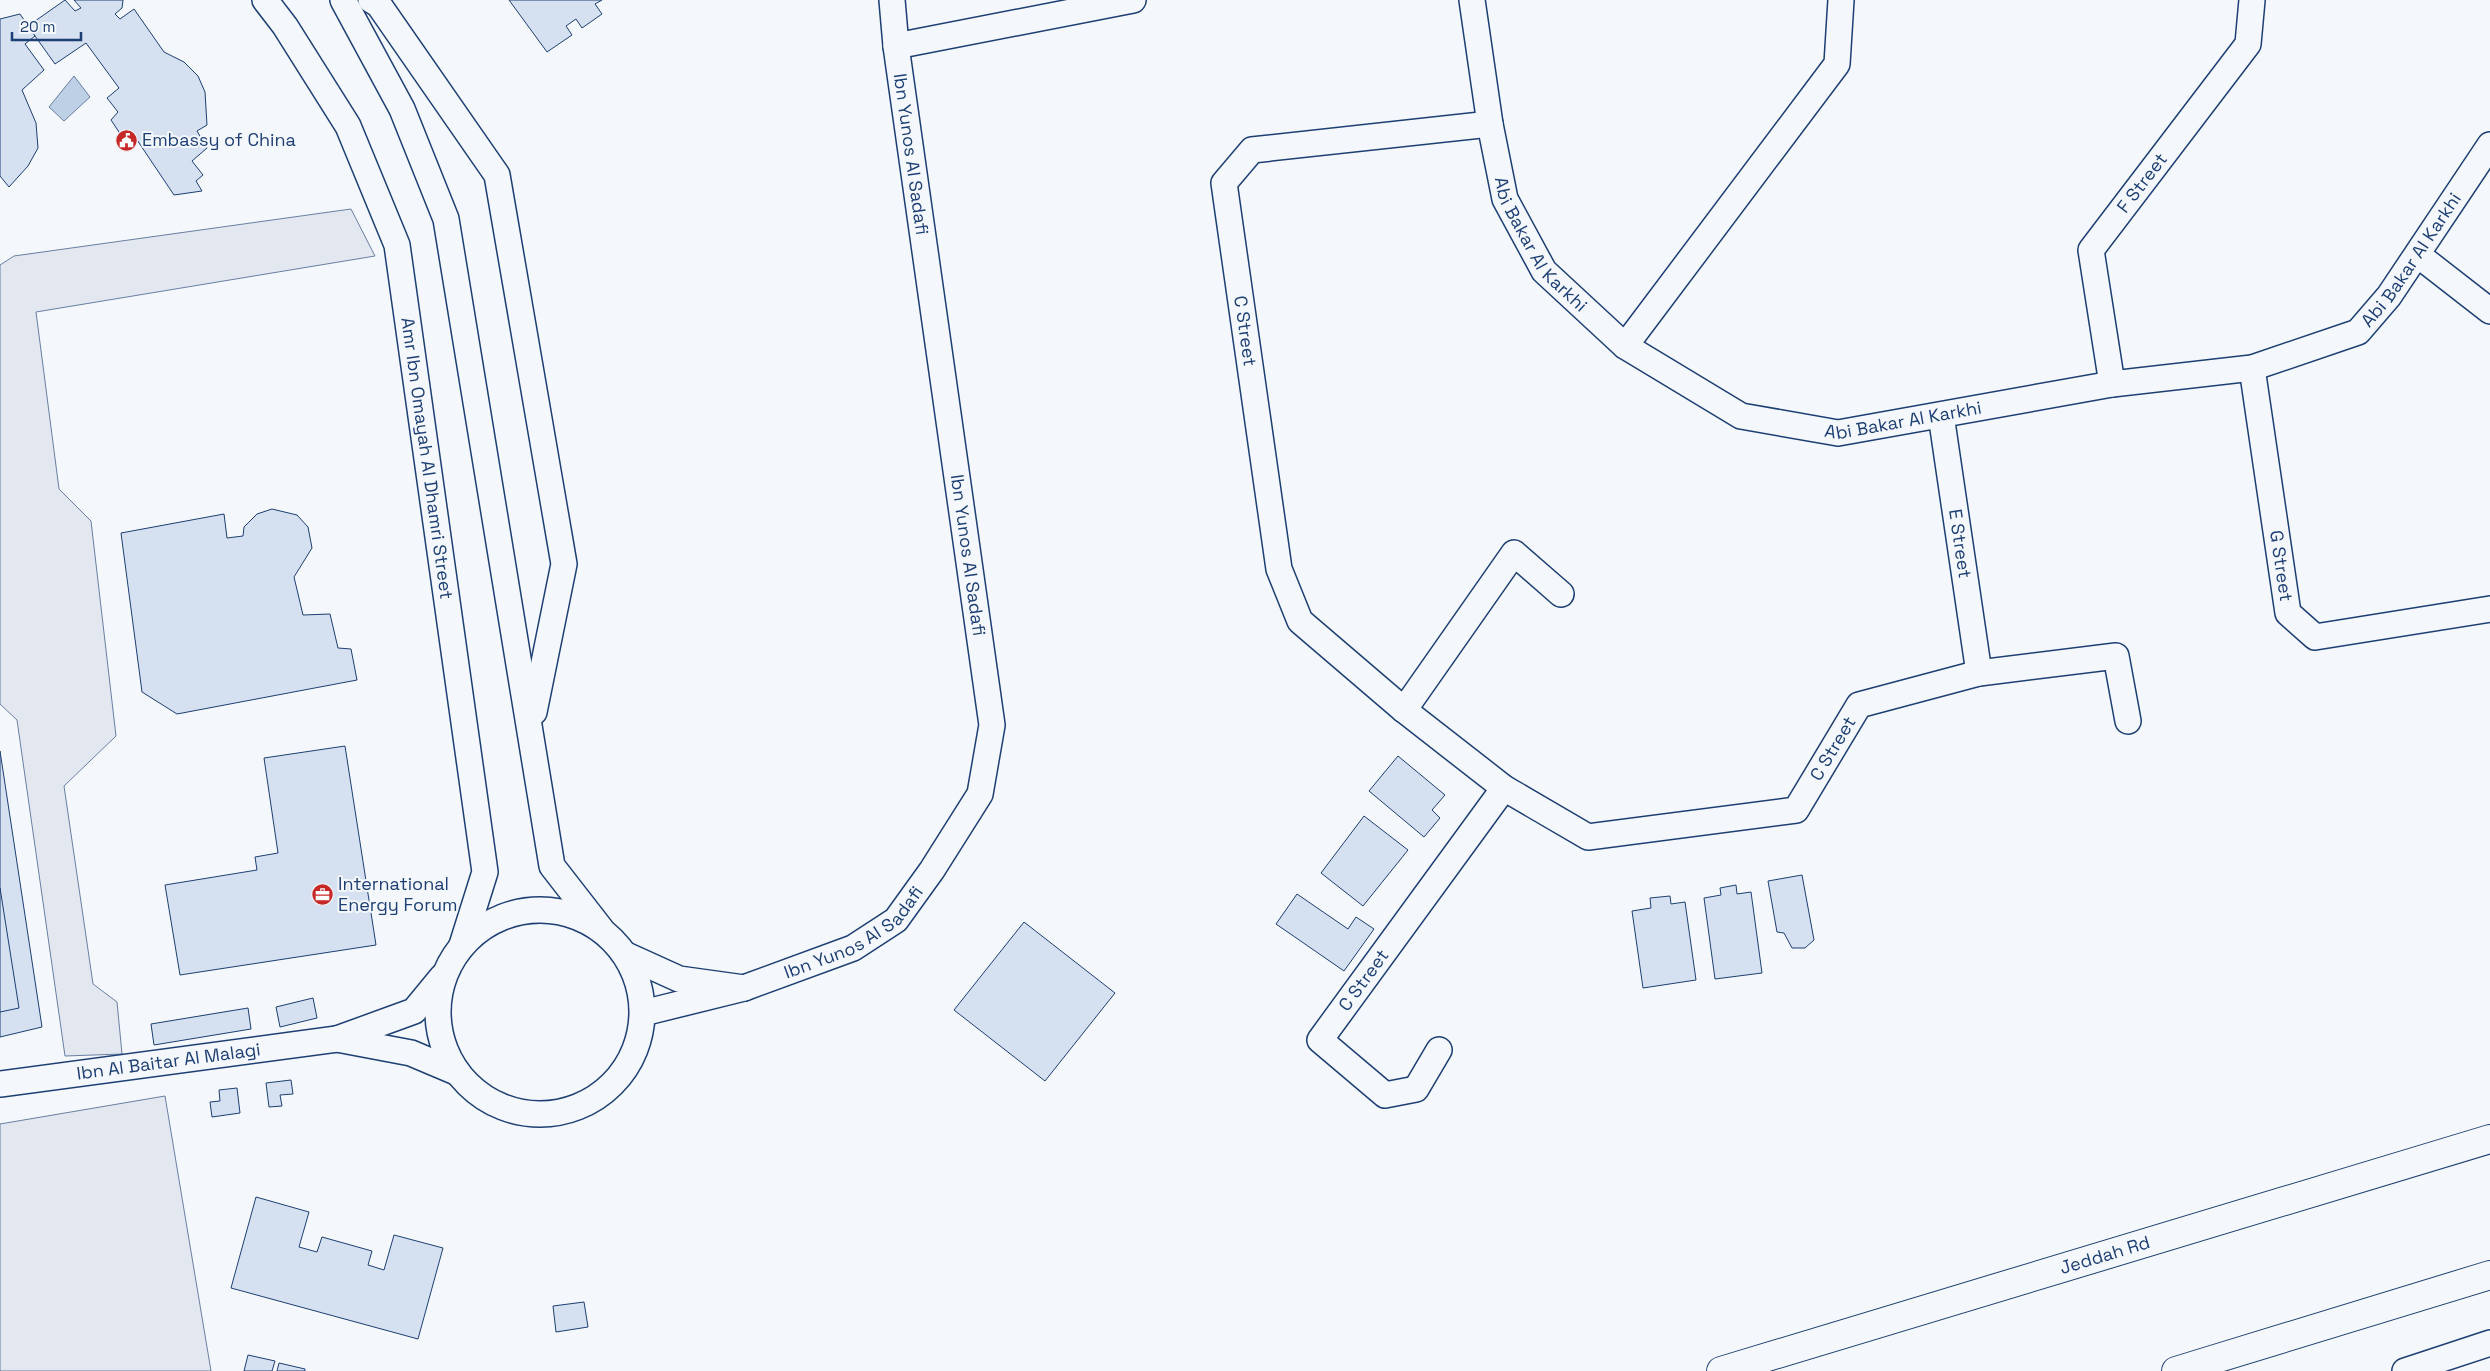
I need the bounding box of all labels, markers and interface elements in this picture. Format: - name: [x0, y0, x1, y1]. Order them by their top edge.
- scale bar: [12, 10, 81, 42]
- text: 20 m: [20, 17, 55, 36]
- street label: Ibn Yunos Al Sadafi: [889, 72, 934, 236]
- public building icon: Embassy of China: [114, 128, 138, 152]
- place label: Embassy of China: [142, 128, 296, 151]
- street label: F Street: [2112, 148, 2172, 217]
- street label: Abi Bakar Al Karkhi: [1490, 175, 1592, 316]
- street label: Abi Bakar Al Karkhi: [2356, 188, 2466, 331]
- street label: C Street: [1229, 294, 1262, 368]
- street label: Amr Ibn Omayah Al Dhamri Street: [396, 316, 459, 601]
- street label: Abi Bakar Al Karkhi: [1823, 396, 1983, 444]
- street label: Ibn Yunos Al Sadafi: [946, 473, 991, 637]
- street label: E Street: [1944, 507, 1977, 580]
- street label: G Street: [2265, 529, 2298, 603]
- street label: C Street: [1804, 712, 1861, 785]
- place label: International Energy Forum: [338, 872, 458, 916]
- street label: Ibn Yunos Al Sadafi: [781, 881, 928, 983]
- office icon: International Energy Forum: [310, 882, 334, 906]
- street label: C Street: [1333, 944, 1394, 1015]
- street label: Ibn Al Baitar Al Malagi: [75, 1037, 262, 1085]
- street label: Jeddah Rd: [2057, 1230, 2153, 1279]

